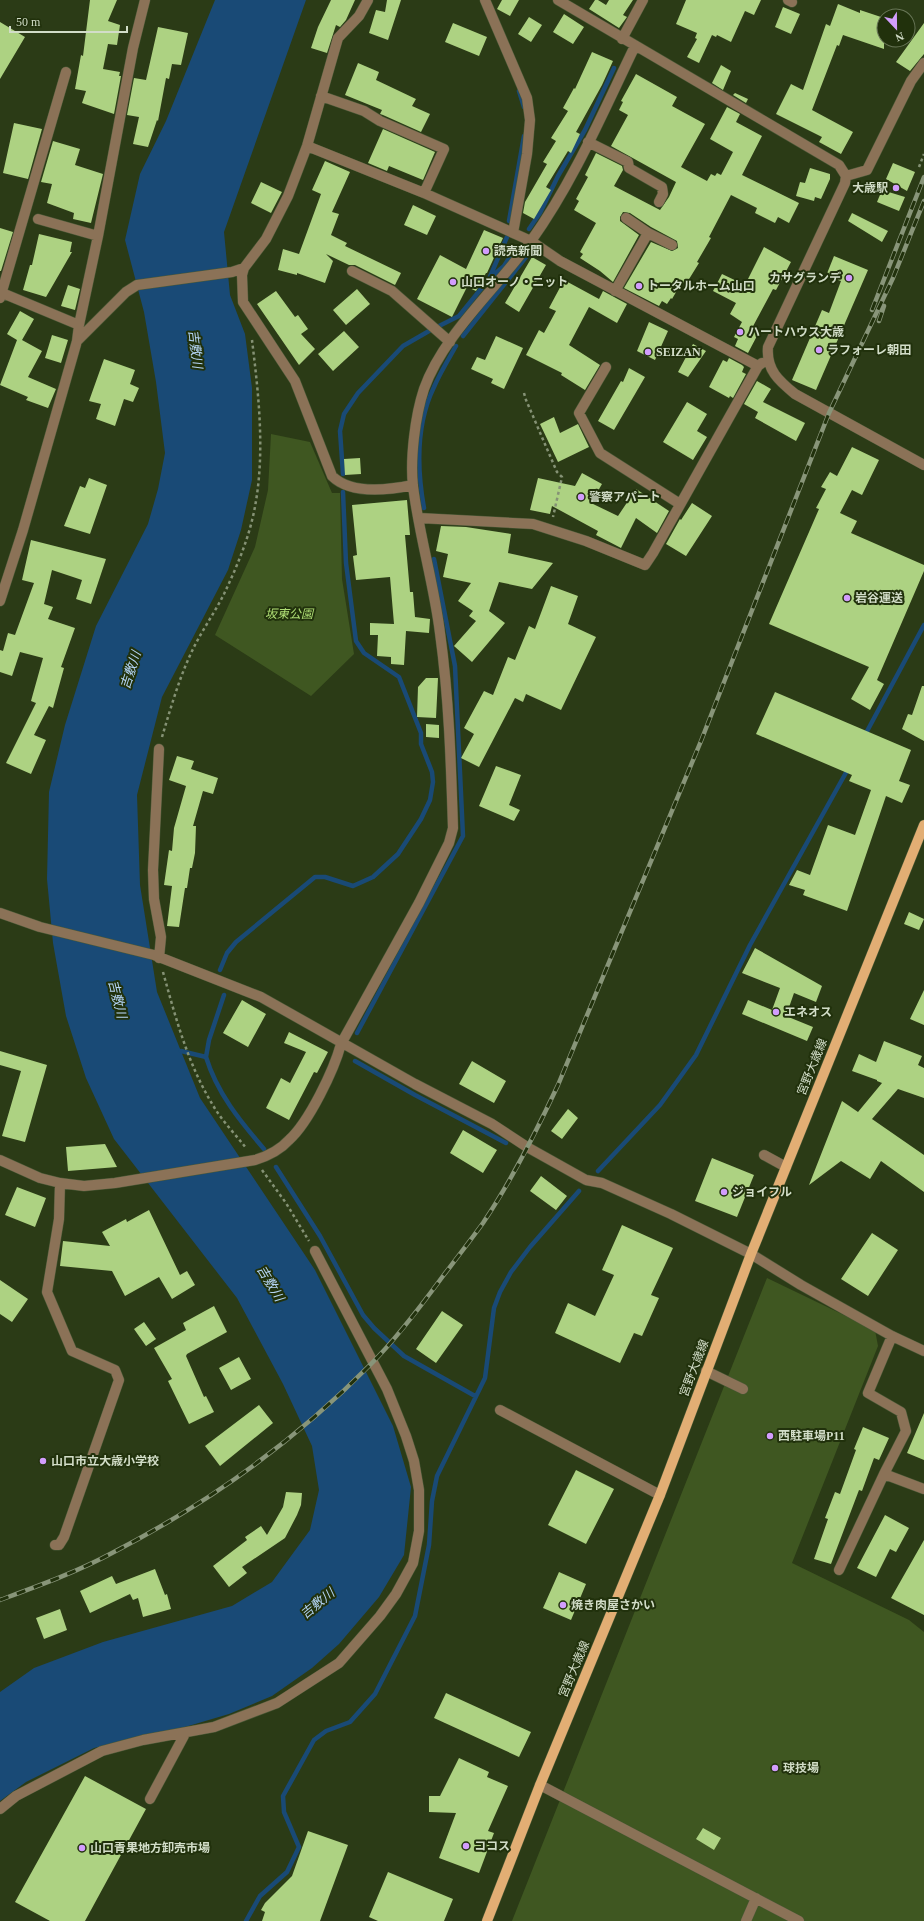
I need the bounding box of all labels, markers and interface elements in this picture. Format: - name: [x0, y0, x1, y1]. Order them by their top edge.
- scale bar: [10, 8, 127, 34]
- north arrow: [876, 8, 916, 48]
- text: 50 m: [16, 15, 41, 29]
- text: N: [894, 30, 906, 44]
- place label: 大歳駅: [852, 181, 888, 195]
- marker: 大歳駅: [891, 183, 901, 193]
- place label: 読売新聞: [494, 244, 542, 258]
- marker: 読売新聞: [481, 246, 491, 256]
- place label: カサグランデ: [769, 271, 842, 285]
- marker: カサグランデ: [844, 273, 854, 283]
- place label: 山口オーノ・ニット: [461, 275, 568, 289]
- marker: 山口オーノ・ニット: [448, 277, 458, 287]
- place label: トータルホーム山口: [647, 279, 755, 293]
- marker: トータルホーム山口: [634, 281, 644, 291]
- place label: ハートハウス大歳: [748, 325, 844, 339]
- marker: ハートハウス大歳: [735, 327, 745, 337]
- water label: 吉敷川: [186, 329, 206, 371]
- place label: ラフォーレ朝田: [827, 343, 911, 357]
- place label: SEIZAN: [656, 345, 701, 359]
- marker: ラフォーレ朝田: [814, 345, 824, 355]
- marker: SEIZAN: [643, 347, 653, 357]
- place label: 警察アパート: [589, 490, 661, 504]
- marker: 警察アパート: [576, 492, 586, 502]
- place label: 岩谷運送: [855, 591, 903, 605]
- marker: 岩谷運送: [842, 593, 852, 603]
- park label: 坂東公園: [265, 607, 315, 621]
- water label: 吉敷川: [117, 647, 144, 691]
- water label: 吉敷川: [106, 978, 130, 1022]
- place label: エネオス: [784, 1005, 832, 1019]
- marker: エネオス: [771, 1007, 781, 1017]
- street label: 宮野大歳線: [794, 1037, 830, 1097]
- place label: ジョイフル: [732, 1185, 792, 1199]
- marker: ジョイフル: [719, 1187, 729, 1197]
- water label: 吉敷川: [254, 1263, 288, 1306]
- street label: 宮野大歳線: [677, 1337, 711, 1399]
- place label: 西駐車場P11: [778, 1429, 845, 1443]
- marker: 西駐車場P11: [765, 1431, 775, 1441]
- place label: 山口市立大歳小学校: [51, 1454, 159, 1468]
- marker: 山口市立大歳小学校: [38, 1456, 48, 1466]
- water label: 吉敷川: [297, 1584, 339, 1621]
- place label: 焼き肉屋さかい: [571, 1598, 655, 1612]
- marker: 焼き肉屋さかい: [558, 1600, 568, 1610]
- street label: 宮野大歳線: [556, 1639, 592, 1699]
- place label: 球技場: [783, 1761, 819, 1775]
- marker: 球技場: [770, 1763, 780, 1773]
- place label: ココス: [474, 1839, 510, 1853]
- place label: 山口青果地方卸売市場: [90, 1841, 210, 1855]
- marker: ココス: [461, 1841, 471, 1851]
- marker: 山口青果地方卸売市場: [77, 1843, 87, 1853]

